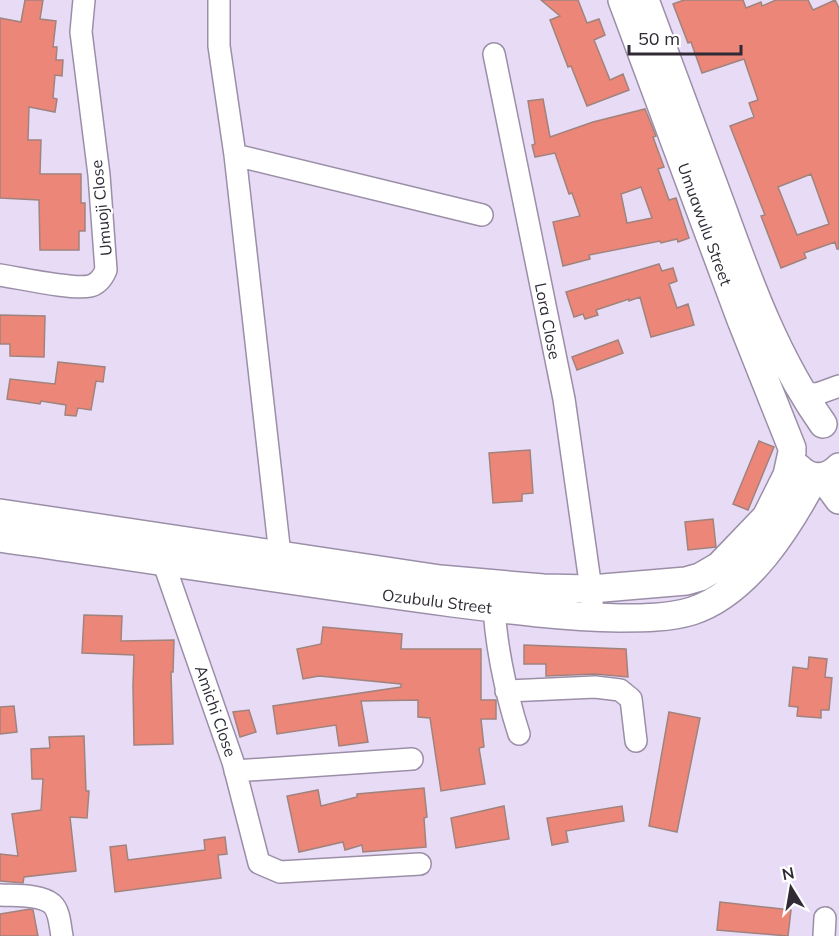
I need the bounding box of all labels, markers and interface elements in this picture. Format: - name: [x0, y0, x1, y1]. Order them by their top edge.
- scale bar: [629, 18, 742, 56]
- text: 50 m: [638, 27, 680, 50]
- street label: Umuoji Close: [86, 159, 116, 257]
- street label: Umuawulu Street: [674, 160, 737, 288]
- street label: Lora Close: [531, 281, 565, 361]
- street label: Ozubulu Street: [381, 584, 493, 618]
- street label: Amichi Close: [191, 663, 241, 759]
- north arrow: [761, 858, 821, 918]
- text: N: [780, 862, 796, 884]

